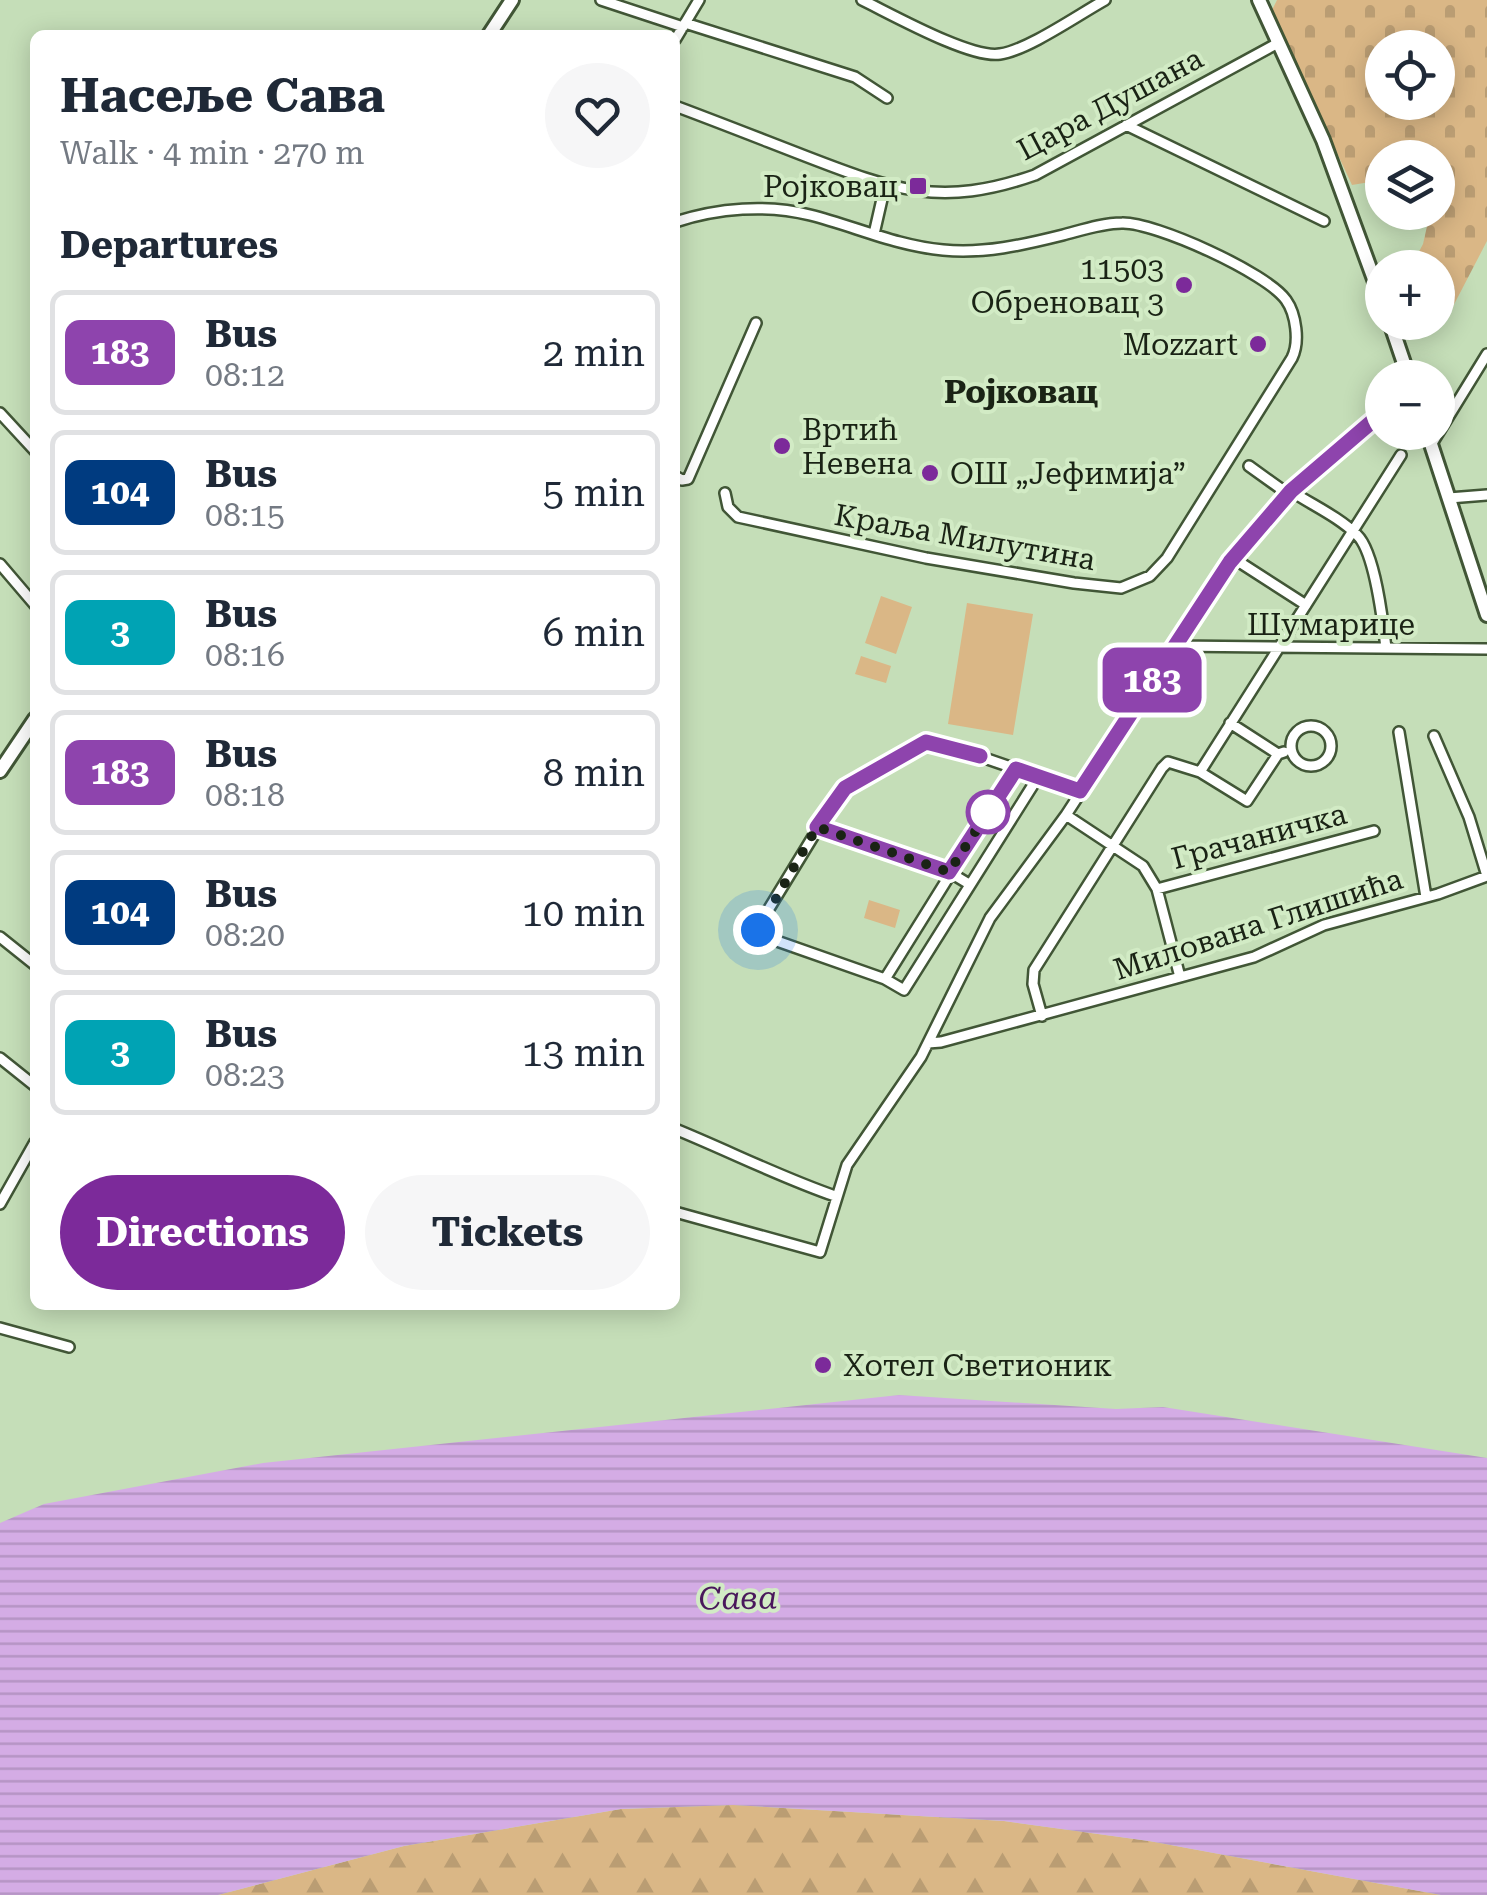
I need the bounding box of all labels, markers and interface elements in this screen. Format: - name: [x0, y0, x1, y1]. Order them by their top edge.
- map controls: [1365, 30, 1455, 450]
- button: locate: [1365, 30, 1455, 120]
- street label: Цара Душана: [1011, 40, 1209, 168]
- button: heart: [545, 63, 650, 168]
- text: Насеље Сава: [60, 68, 385, 124]
- text: Walk · 4 min · 270 m: [60, 134, 364, 172]
- button: layers: [1365, 140, 1455, 230]
- place label: Ројковац: [763, 169, 898, 204]
- marker: Ројковац: [907, 175, 929, 197]
- text: Departures: [60, 223, 278, 267]
- button: +: [1365, 250, 1455, 340]
- place label: 11503 Обреновац 3: [971, 251, 1164, 320]
- marker: 11503 Обреновац 3: [1173, 274, 1195, 296]
- text: Bus: [205, 312, 277, 356]
- place label: Mozzart: [1123, 327, 1238, 362]
- text: 2 min: [543, 331, 645, 375]
- text: 183: [91, 332, 149, 373]
- marker: Mozzart: [1247, 333, 1269, 355]
- text: 08:12: [205, 356, 285, 394]
- button: −: [1365, 360, 1455, 450]
- district label: Ројковац: [944, 373, 1098, 411]
- place label: Вртић Невена: [802, 412, 913, 481]
- marker: Вртић Невена: [771, 435, 793, 457]
- text: Bus: [205, 452, 277, 496]
- place label: ОШ „Јефимија”: [950, 456, 1186, 491]
- marker: ОШ „Јефимија”: [919, 462, 941, 484]
- text: 5 min: [543, 471, 645, 515]
- text: 104: [91, 472, 149, 513]
- text: 08:15: [205, 496, 285, 534]
- street label: Краља Милутина: [832, 497, 1098, 577]
- text: Bus: [205, 592, 277, 636]
- street label: Шумарице: [1247, 607, 1415, 642]
- text: 6 min: [543, 611, 645, 655]
- text: 3: [110, 612, 130, 653]
- text: 08:16: [205, 636, 285, 674]
- line badge: 183: [1094, 648, 1210, 712]
- text: 183: [1123, 660, 1181, 701]
- text: Bus: [205, 732, 277, 776]
- text: 8 min: [543, 751, 645, 795]
- text: 183: [91, 752, 149, 793]
- text: 08:18: [205, 776, 285, 814]
- unlabelled marker: [967, 791, 1009, 833]
- street label: Грачаничка: [1168, 796, 1350, 876]
- street label: Милована Глишића: [1109, 861, 1407, 987]
- text: Bus: [205, 872, 277, 916]
- text: 10 min: [522, 891, 645, 935]
- text: 104: [91, 892, 149, 933]
- your location: [733, 905, 783, 955]
- text: 08:20: [205, 916, 285, 954]
- text: Bus: [205, 1012, 277, 1056]
- text: 13 min: [522, 1031, 645, 1075]
- text: 3: [110, 1032, 130, 1073]
- text: 08:23: [205, 1056, 285, 1094]
- button: Directions: [60, 1175, 345, 1290]
- button: Tickets: [365, 1175, 650, 1290]
- place label: Хотел Светионик: [843, 1348, 1112, 1383]
- marker: Хотел Светионик: [812, 1354, 834, 1376]
- water label: Сава: [698, 1578, 778, 1618]

